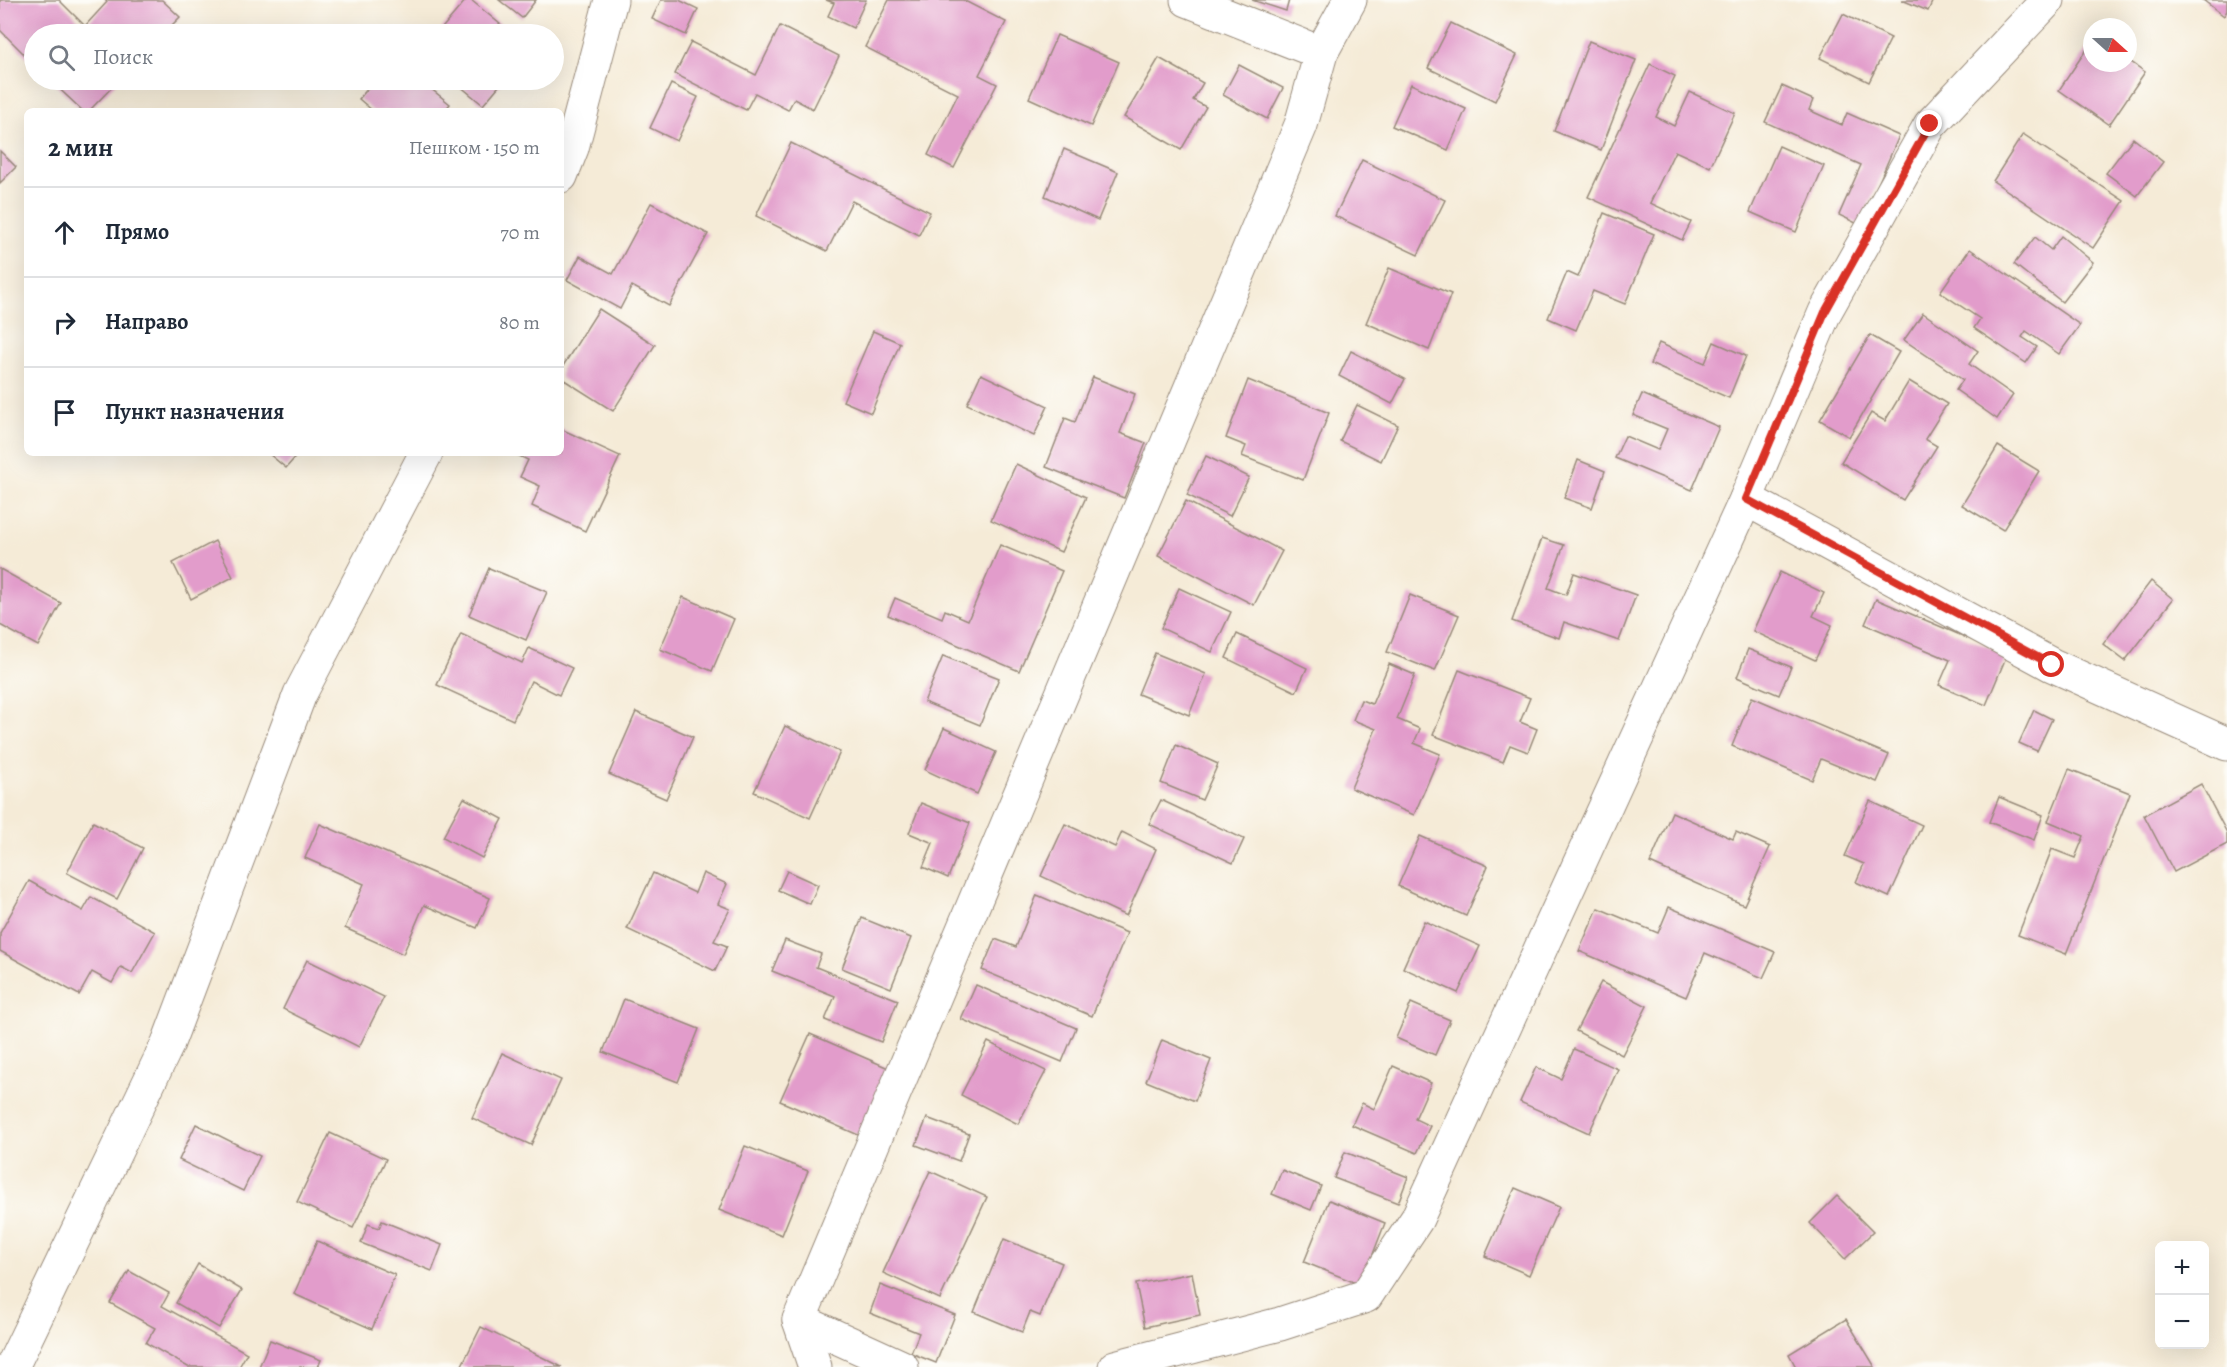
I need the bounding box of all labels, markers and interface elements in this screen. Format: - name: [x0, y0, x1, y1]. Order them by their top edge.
- north arrow: [2083, 18, 2137, 72]
- search box: [24, 24, 564, 90]
- icon: search: [45, 41, 78, 74]
- text: Поиск: [93, 42, 153, 72]
- route end: [1916, 110, 1942, 136]
- text: 2 мин: [48, 130, 113, 165]
- text: Пешком · 150 m: [409, 134, 540, 161]
- icon: ahead: [48, 216, 81, 249]
- text: Прямо: [105, 217, 169, 247]
- text: 70 m: [500, 219, 540, 246]
- icon: right: [48, 306, 81, 339]
- text: Направо: [105, 307, 188, 337]
- text: 80 m: [499, 309, 540, 336]
- icon: arrive: [48, 396, 81, 429]
- text: Пункт назначения: [105, 397, 284, 427]
- route start: [2038, 651, 2064, 677]
- map controls: [2155, 1241, 2209, 1349]
- button: +: [2155, 1241, 2209, 1295]
- button: −: [2155, 1295, 2209, 1349]

